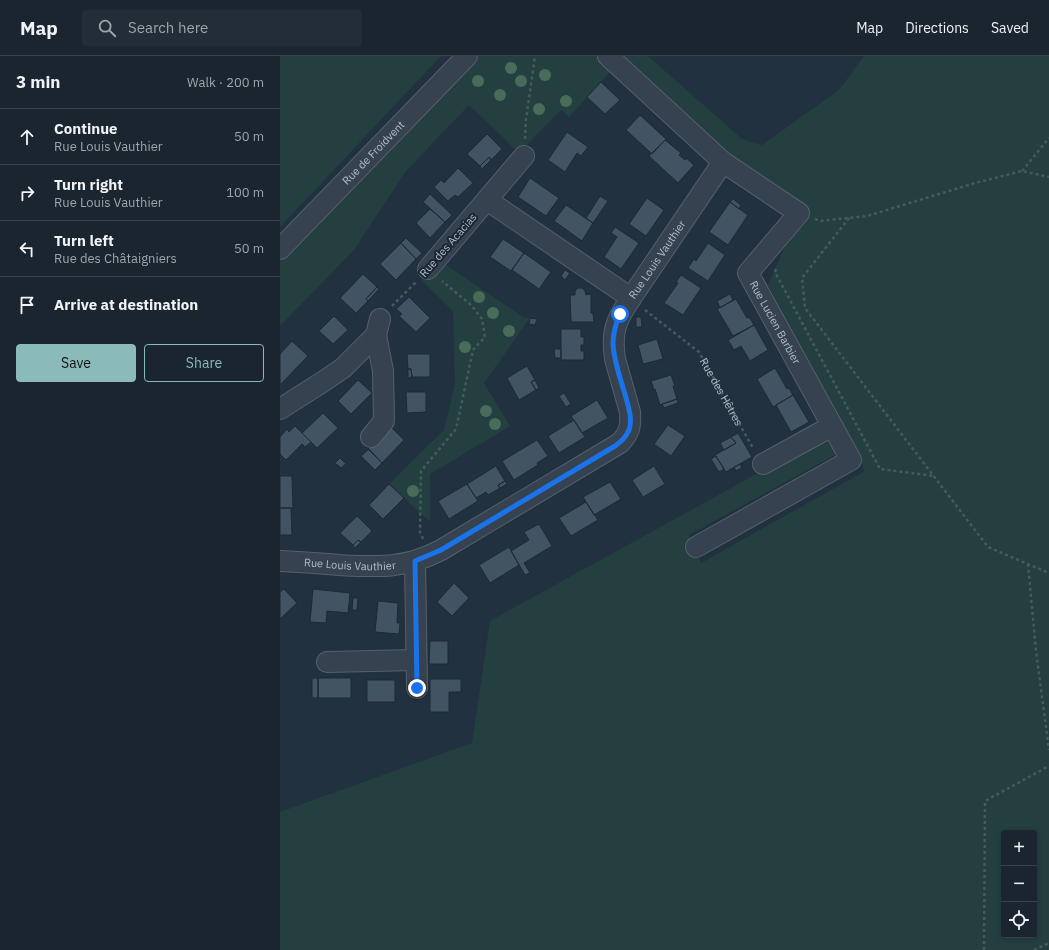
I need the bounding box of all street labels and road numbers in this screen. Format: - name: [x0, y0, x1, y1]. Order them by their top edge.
- street label: Rue de Froidvent: [339, 118, 407, 188]
- street label: Rue des Acacias: [416, 210, 480, 280]
- street label: Rue Louis Vauthier: [625, 217, 689, 301]
- street label: Rue Lucien Barbier: [747, 278, 804, 367]
- street label: Rue des Hêtres: [697, 355, 746, 428]
- street label: Rue Louis Vauthier: [304, 555, 397, 573]

